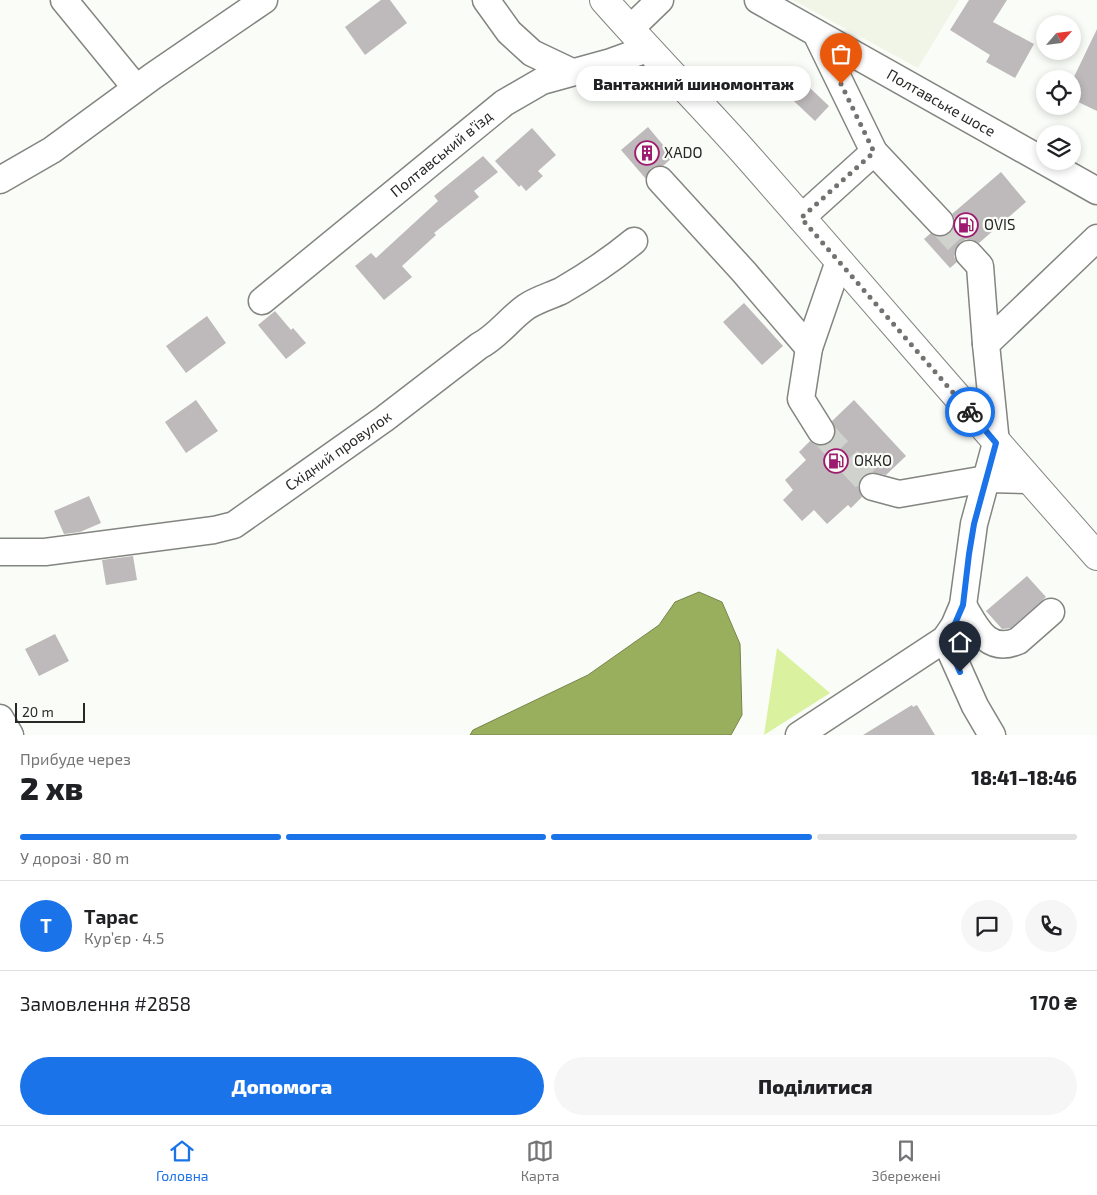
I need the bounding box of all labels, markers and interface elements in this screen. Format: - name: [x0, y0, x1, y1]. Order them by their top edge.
- north arrow: [1036, 15, 1081, 60]
- map controls: [1036, 15, 1081, 170]
- pin: [820, 33, 862, 84]
- icon: bag: [827, 40, 855, 68]
- street label: Полтавське шосе: [884, 65, 999, 140]
- callout: Вантажний шиномонтаж: [576, 66, 811, 102]
- button: locate: [1036, 70, 1081, 115]
- text: Вантажний шиномонтаж: [593, 74, 794, 93]
- street label: Полтавський в’їзд: [386, 106, 496, 200]
- button: layers: [1036, 125, 1081, 170]
- building icon: XADO: [634, 140, 660, 166]
- place label: XADO: [664, 143, 702, 161]
- fuel station icon: OVIS: [953, 212, 979, 238]
- place label: OVIS: [984, 215, 1015, 233]
- courier: [945, 387, 995, 437]
- icon: bike: [956, 398, 984, 426]
- street label: Східний провулок: [281, 407, 394, 494]
- fuel station icon: ОККО: [823, 448, 849, 474]
- place label: ОККО: [854, 451, 892, 469]
- pin: [939, 621, 981, 672]
- icon: home: [946, 628, 974, 656]
- scale bar: [15, 700, 85, 723]
- text: 20 m: [22, 703, 54, 720]
- text: Прибуде через: [20, 749, 131, 768]
- text: 18:41–18:46: [971, 766, 1077, 789]
- text: 2 хв: [20, 768, 83, 806]
- text: У дорозі · 80 m: [20, 848, 129, 867]
- button: chat: [961, 900, 1013, 952]
- button: phone: [1025, 900, 1077, 952]
- text: Тарас: [84, 905, 138, 928]
- text: Т: [40, 914, 52, 937]
- text: Кур’єр · 4.5: [84, 928, 164, 947]
- text: 170 ₴: [1030, 991, 1077, 1014]
- text: Замовлення #2858: [20, 992, 191, 1015]
- button: Допомога: [20, 1057, 544, 1115]
- button: Поділитися: [554, 1057, 1077, 1115]
- tab: Головна: [156, 1137, 209, 1184]
- tab: Карта: [521, 1137, 560, 1184]
- tab: Збережені: [872, 1137, 941, 1184]

